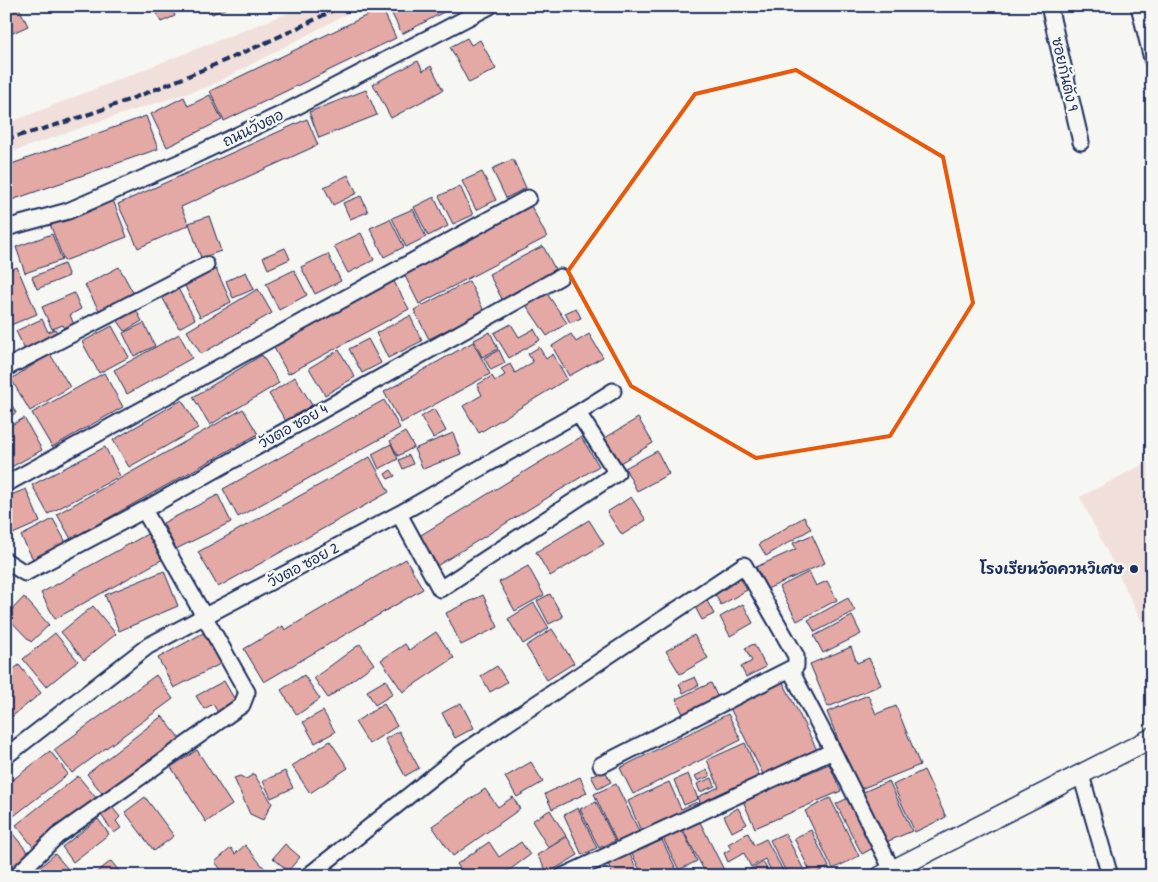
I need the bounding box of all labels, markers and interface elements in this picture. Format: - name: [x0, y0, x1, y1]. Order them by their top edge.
- street label: ซอยกันตัง 9: [1047, 35, 1084, 113]
- street label: ถนนวังตอ: [219, 104, 287, 151]
- street label: วังตอ ซอย 4: [254, 398, 331, 453]
- street label: วังตอ ซอย 2: [264, 537, 342, 592]
- place label: โรงเรียนวัดควนวิเศษ: [979, 558, 1124, 579]
- marker: โรงเรียนวัดควนวิเศษ: [1128, 563, 1140, 575]

